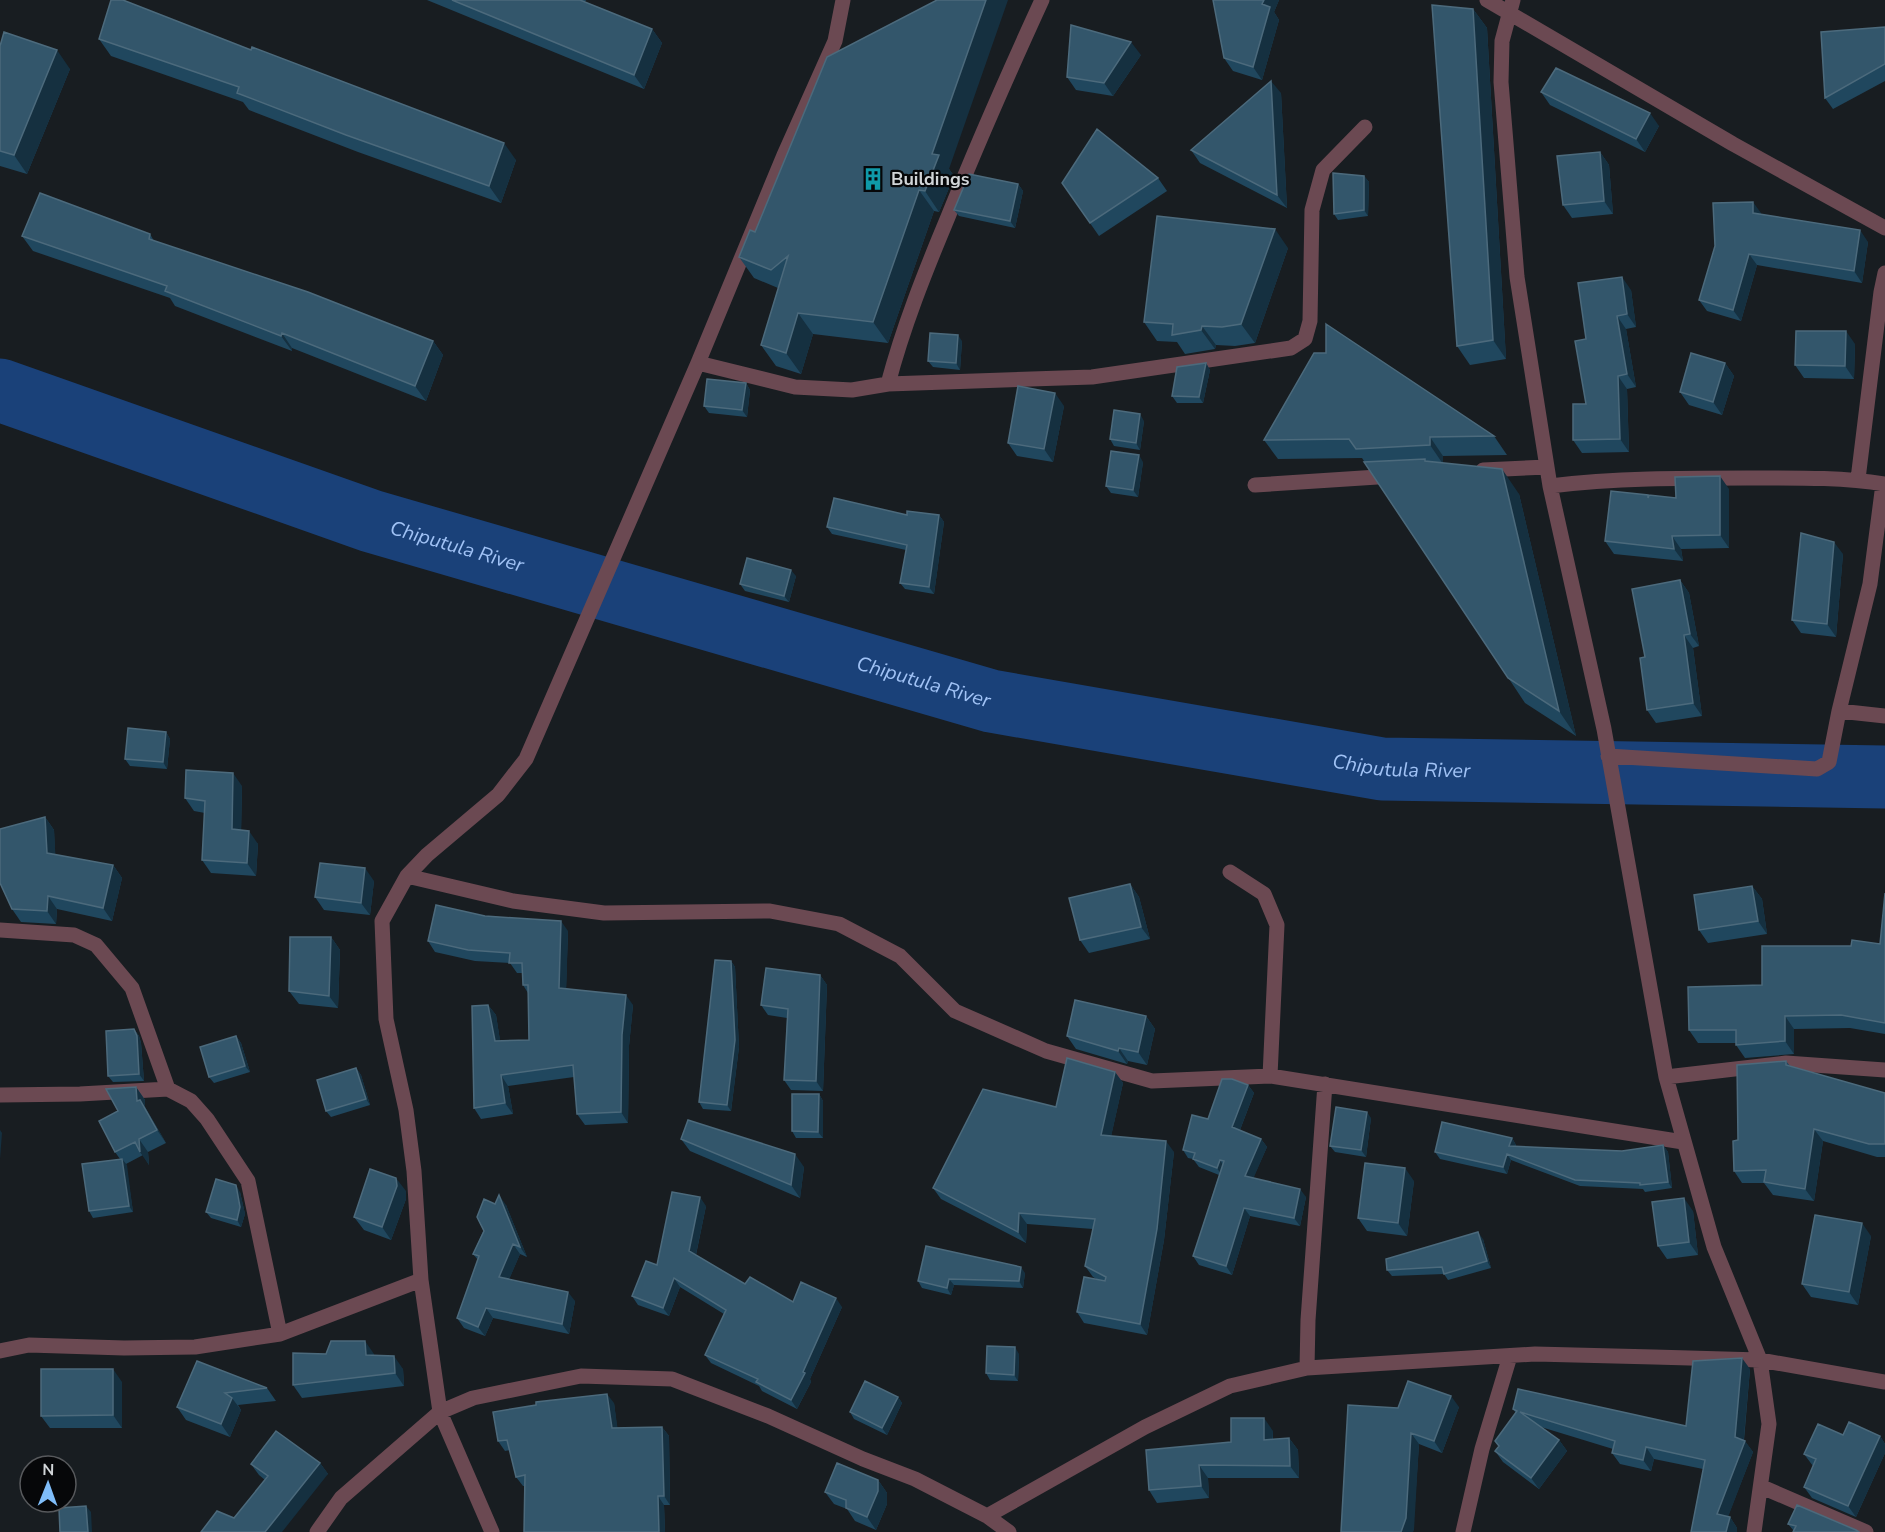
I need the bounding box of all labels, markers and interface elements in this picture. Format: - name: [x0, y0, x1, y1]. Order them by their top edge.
- building icon: Buildings: [860, 166, 886, 192]
- place label: Buildings: [891, 167, 970, 191]
- water label: Chiputula River: [387, 514, 528, 578]
- water label: Chiputula River: [854, 649, 995, 714]
- water label: Chiputula River: [1330, 747, 1471, 784]
- north arrow: [18, 1454, 78, 1514]
- text: N: [42, 1459, 54, 1481]

